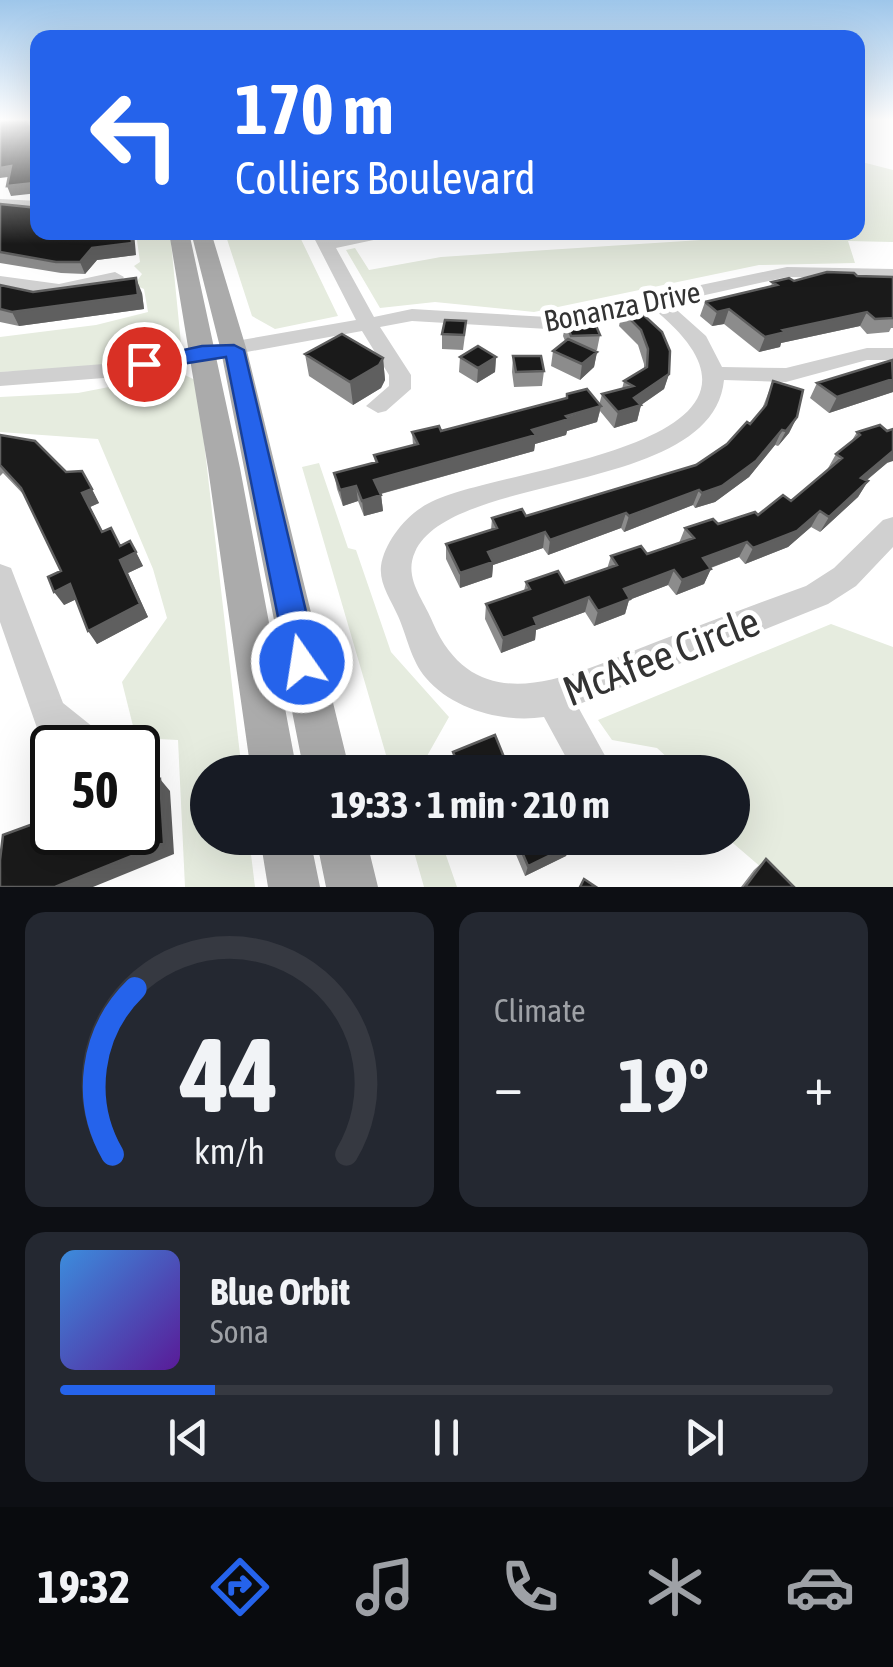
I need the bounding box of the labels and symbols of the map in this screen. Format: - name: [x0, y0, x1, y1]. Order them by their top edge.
- street label: Bonanza Drive: [541, 274, 703, 338]
- pin: [102, 322, 187, 407]
- street label: McAfee Circle: [556, 597, 766, 715]
- position arrow: [250, 610, 354, 714]
- speed limit sign: 50: [30, 725, 160, 855]

